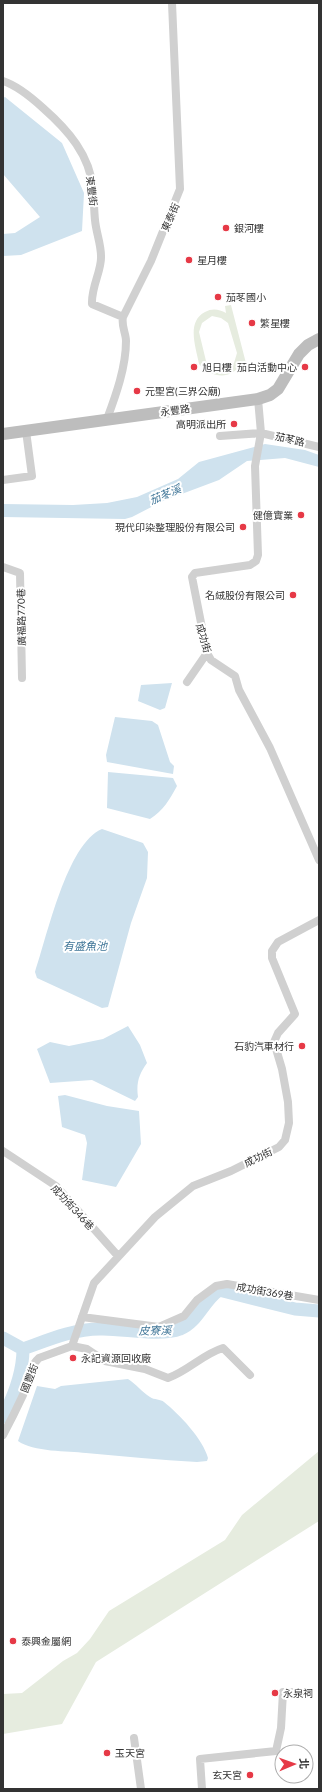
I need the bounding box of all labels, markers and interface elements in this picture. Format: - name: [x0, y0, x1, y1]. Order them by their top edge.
- street label: 東豐街: [84, 175, 100, 207]
- street label: 東泰街: [159, 201, 181, 233]
- place label: 銀河樓: [234, 222, 264, 234]
- marker: 銀河樓: [221, 223, 231, 233]
- place label: 星月樓: [197, 254, 227, 266]
- marker: 星月樓: [184, 255, 194, 265]
- place label: 茄苳國小: [226, 291, 266, 303]
- marker: 茄苳國小: [213, 292, 223, 302]
- place label: 繁星樓: [260, 317, 290, 329]
- marker: 繁星樓: [247, 318, 257, 328]
- place label: 旭日樓: [202, 361, 232, 373]
- place label: 茄白活動中心: [237, 361, 297, 373]
- marker: 旭日樓: [189, 362, 199, 372]
- marker: 茄白活動中心: [300, 362, 310, 372]
- place label: 元聖宮(三界公廟): [145, 385, 221, 397]
- marker: 元聖宮(三界公廟): [132, 386, 142, 396]
- street label: 永豐路: [159, 402, 191, 418]
- place label: 高明派出所: [176, 418, 226, 430]
- marker: 高明派出所: [229, 419, 239, 429]
- street label: 茄苳路: [274, 430, 306, 448]
- water label: 茄苳溪: [147, 481, 185, 506]
- place label: 健億實業: [253, 509, 293, 521]
- marker: 健億實業: [296, 510, 306, 520]
- place label: 現代印染整理股份有限公司: [115, 521, 235, 533]
- marker: 現代印染整理股份有限公司: [238, 522, 248, 532]
- street label: 廣福路770巷: [14, 588, 28, 646]
- place label: 名絨股份有限公司: [205, 589, 285, 601]
- marker: 名絨股份有限公司: [288, 590, 298, 600]
- street label: 成功街: [194, 622, 214, 654]
- water label: 有盛魚池: [63, 939, 108, 952]
- place label: 石豹汽車材行: [234, 1040, 294, 1052]
- marker: 石豹汽車材行: [297, 1041, 307, 1051]
- street label: 成功街: [242, 1145, 274, 1169]
- street label: 成功街346巷: [49, 1182, 97, 1232]
- street label: 成功街369巷: [236, 1280, 294, 1302]
- water label: 皮寮溪: [138, 1323, 174, 1337]
- place label: 永記資源回收廠: [81, 1352, 151, 1364]
- marker: 永記資源回收廠: [68, 1353, 78, 1363]
- street label: 國豐街: [18, 1362, 40, 1394]
- place label: 泰興金屬網: [21, 1635, 71, 1647]
- marker: 泰興金屬網: [8, 1636, 18, 1646]
- place label: 永泉祠: [283, 1687, 313, 1699]
- marker: 永泉祠: [270, 1688, 280, 1698]
- north arrow: [274, 1744, 314, 1784]
- place label: 玉天宮: [115, 1747, 145, 1759]
- marker: 玉天宮: [102, 1748, 112, 1758]
- text: 北: [298, 1758, 311, 1769]
- place label: 玄天宮: [212, 1769, 242, 1781]
- marker: 玄天宮: [245, 1770, 255, 1780]

